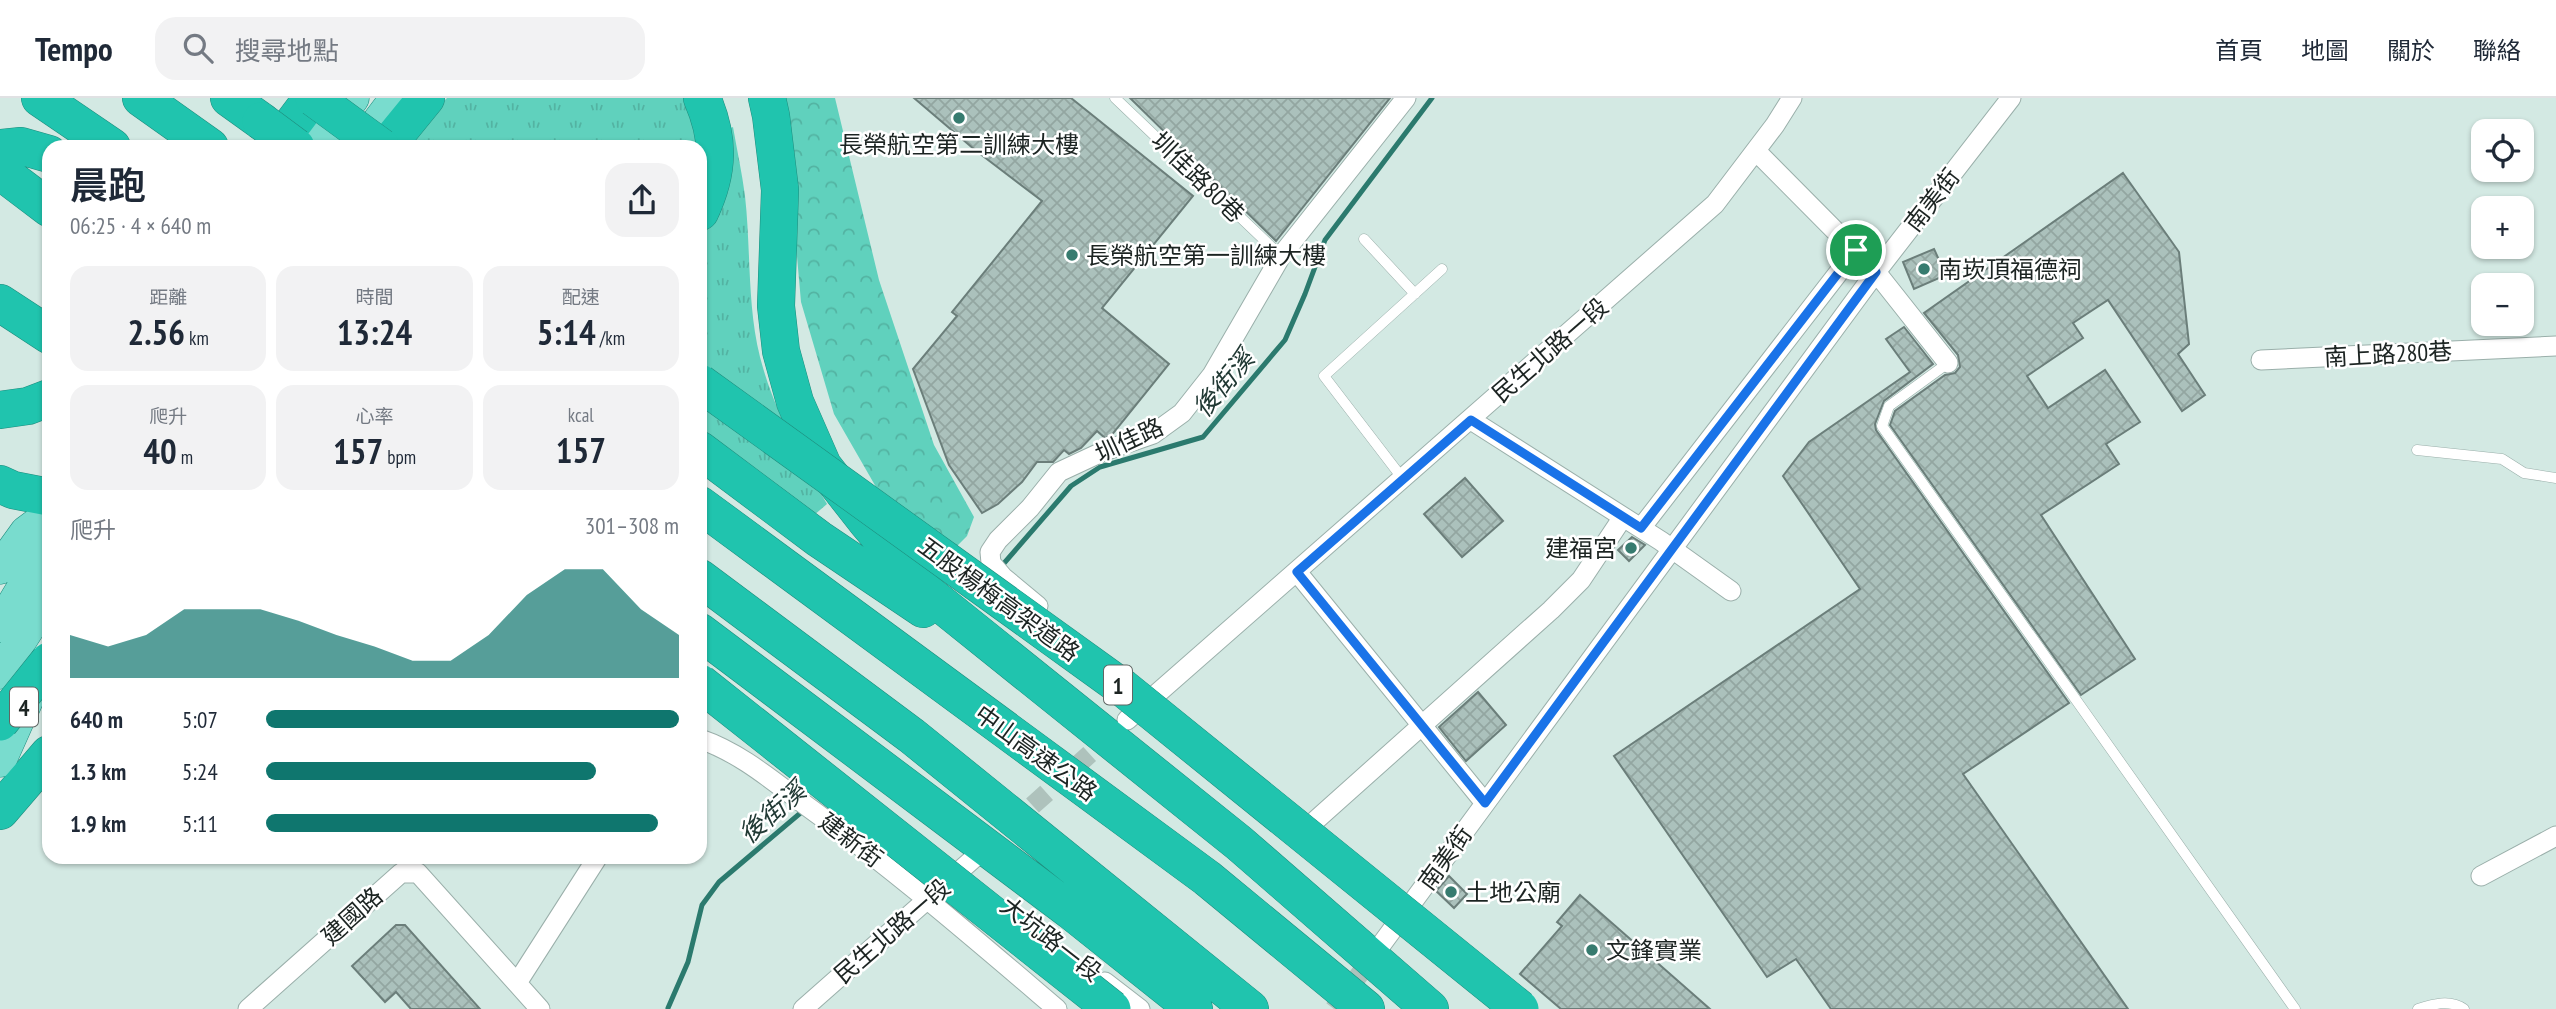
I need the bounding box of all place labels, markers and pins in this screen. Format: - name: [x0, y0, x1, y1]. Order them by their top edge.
- marker: 長榮航空第二訓練大樓: [951, 110, 967, 126]
- place label: 長榮航空第二訓練大樓: [839, 129, 1079, 160]
- pin: [1826, 220, 1886, 280]
- place label: 長榮航空第一訓練大樓: [1086, 240, 1326, 271]
- marker: 長榮航空第一訓練大樓: [1064, 247, 1080, 263]
- place label: 南崁頂福德祠: [1938, 254, 2082, 285]
- marker: 南崁頂福德祠: [1916, 261, 1932, 277]
- place label: 建福宮: [1545, 533, 1617, 564]
- marker: 建福宮: [1623, 540, 1639, 556]
- place label: 土地公廟: [1465, 877, 1561, 908]
- marker: 土地公廟: [1443, 884, 1459, 900]
- place label: 文鋒實業: [1606, 935, 1702, 966]
- marker: 文鋒實業: [1584, 942, 1600, 958]

